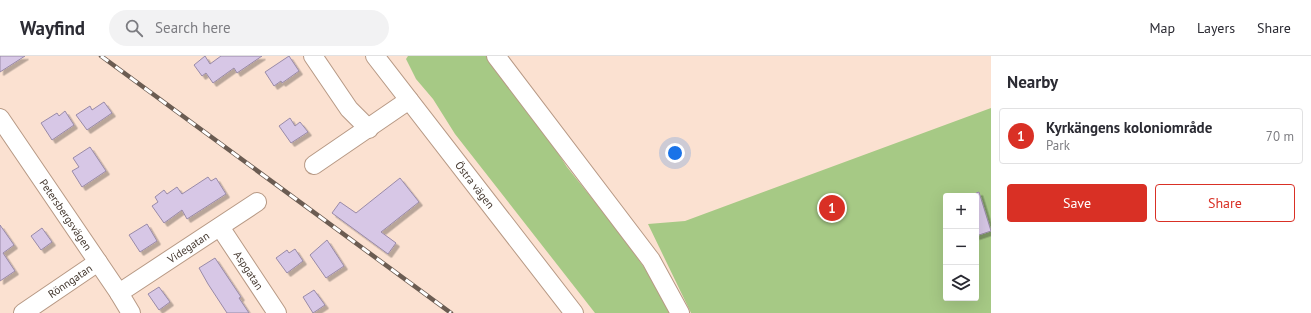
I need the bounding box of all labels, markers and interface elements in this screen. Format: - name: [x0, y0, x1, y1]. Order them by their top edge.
- search box: [109, 10, 389, 46]
- text: Wayfind: [20, 16, 85, 40]
- icon: search: [123, 17, 145, 39]
- text: Search here: [155, 18, 231, 37]
- text: Map: [1149, 19, 1175, 37]
- text: Layers: [1197, 19, 1235, 37]
- text: Share: [1257, 19, 1291, 37]
- text: Nearby: [1007, 71, 1058, 93]
- text: Kyrkängens koloniområde: [1046, 118, 1212, 137]
- text: 1: [1017, 128, 1025, 145]
- text: 70 m: [1266, 128, 1294, 145]
- text: Park: [1046, 137, 1070, 154]
- your location: [665, 143, 685, 163]
- street label: Östra vägen: [452, 158, 498, 211]
- street label: Petersbergsvägen: [37, 176, 95, 253]
- button: Save: [1007, 184, 1147, 222]
- button: Share: [1155, 184, 1295, 222]
- pin: 1: [819, 193, 845, 223]
- map controls: [943, 193, 979, 301]
- button: +: [943, 193, 979, 229]
- street label: Videgatan: [164, 228, 212, 267]
- button: −: [943, 229, 979, 265]
- street label: Aspgatan: [231, 248, 267, 292]
- street label: Rönngatan: [45, 261, 95, 301]
- button: layers: [943, 265, 979, 301]

